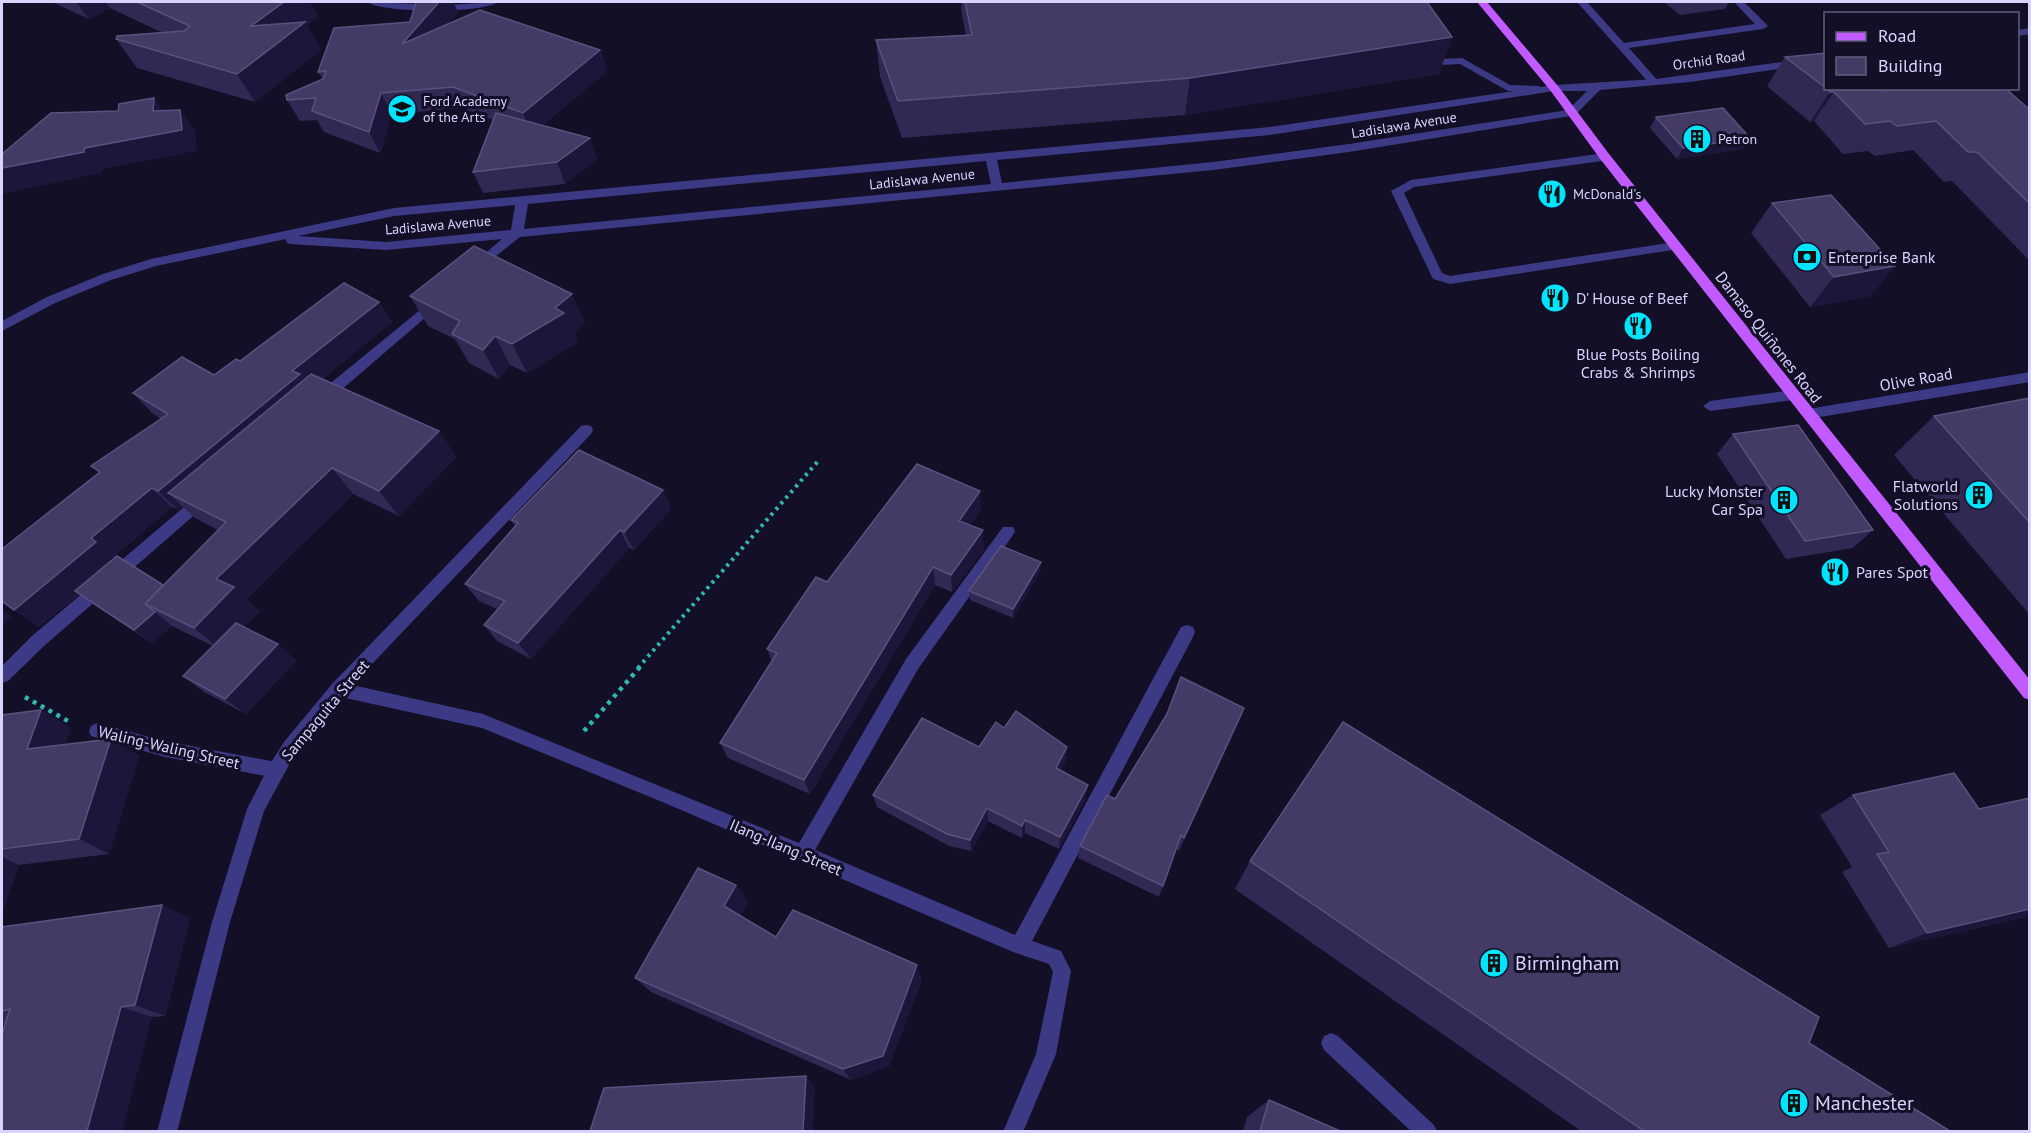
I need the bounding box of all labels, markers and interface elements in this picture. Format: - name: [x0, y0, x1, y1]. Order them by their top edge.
- legend: [1824, 12, 2019, 90]
- text: Road: [1878, 24, 1916, 47]
- street label: Orchid Road: [1672, 46, 1746, 74]
- text: Building: [1878, 54, 1942, 77]
- place label: Ford Academy of the Arts: [423, 92, 508, 126]
- school or university icon: Ford Academy of the Arts: [386, 93, 418, 125]
- street label: Ladislawa Avenue: [1350, 108, 1458, 142]
- building icon: Petron: [1681, 123, 1713, 155]
- place label: Petron: [1718, 130, 1757, 148]
- street label: Ladislawa Avenue: [868, 164, 976, 194]
- restaurant icon: McDonald's: [1536, 178, 1568, 210]
- place label: McDonald's: [1573, 185, 1641, 203]
- street label: Ladislawa Avenue: [384, 211, 492, 239]
- bank icon: Enterprise Bank: [1791, 241, 1823, 273]
- place label: Enterprise Bank: [1828, 247, 1936, 267]
- street label: Damaso Quiñones Road: [1711, 267, 1827, 407]
- restaurant icon: D' House of Beef: [1539, 282, 1571, 314]
- place label: D' House of Beef: [1576, 288, 1689, 308]
- restaurant icon: Blue Posts Boiling Crabs & Shrimps: [1622, 310, 1654, 342]
- place label: Blue Posts Boiling Crabs & Shrimps: [1576, 344, 1700, 382]
- street label: Olive Road: [1878, 363, 1954, 395]
- place label: Flatworld Solutions: [1893, 476, 1958, 514]
- building icon: Flatworld Solutions: [1963, 479, 1995, 511]
- place label: Lucky Monster Car Spa: [1665, 481, 1764, 519]
- building icon: Lucky Monster Car Spa: [1768, 484, 1800, 516]
- restaurant icon: Pares Spot: [1819, 556, 1851, 588]
- place label: Pares Spot: [1856, 562, 1929, 582]
- street label: Sampaguita Street: [277, 655, 374, 765]
- street label: Waling-Waling Street: [96, 721, 242, 773]
- street label: Ilang-Ilang Street: [727, 814, 846, 880]
- building icon: Birmingham: [1478, 947, 1510, 979]
- place label: Birmingham: [1515, 950, 1619, 976]
- building icon: Manchester: [1778, 1087, 1810, 1119]
- place label: Manchester: [1815, 1090, 1914, 1116]

